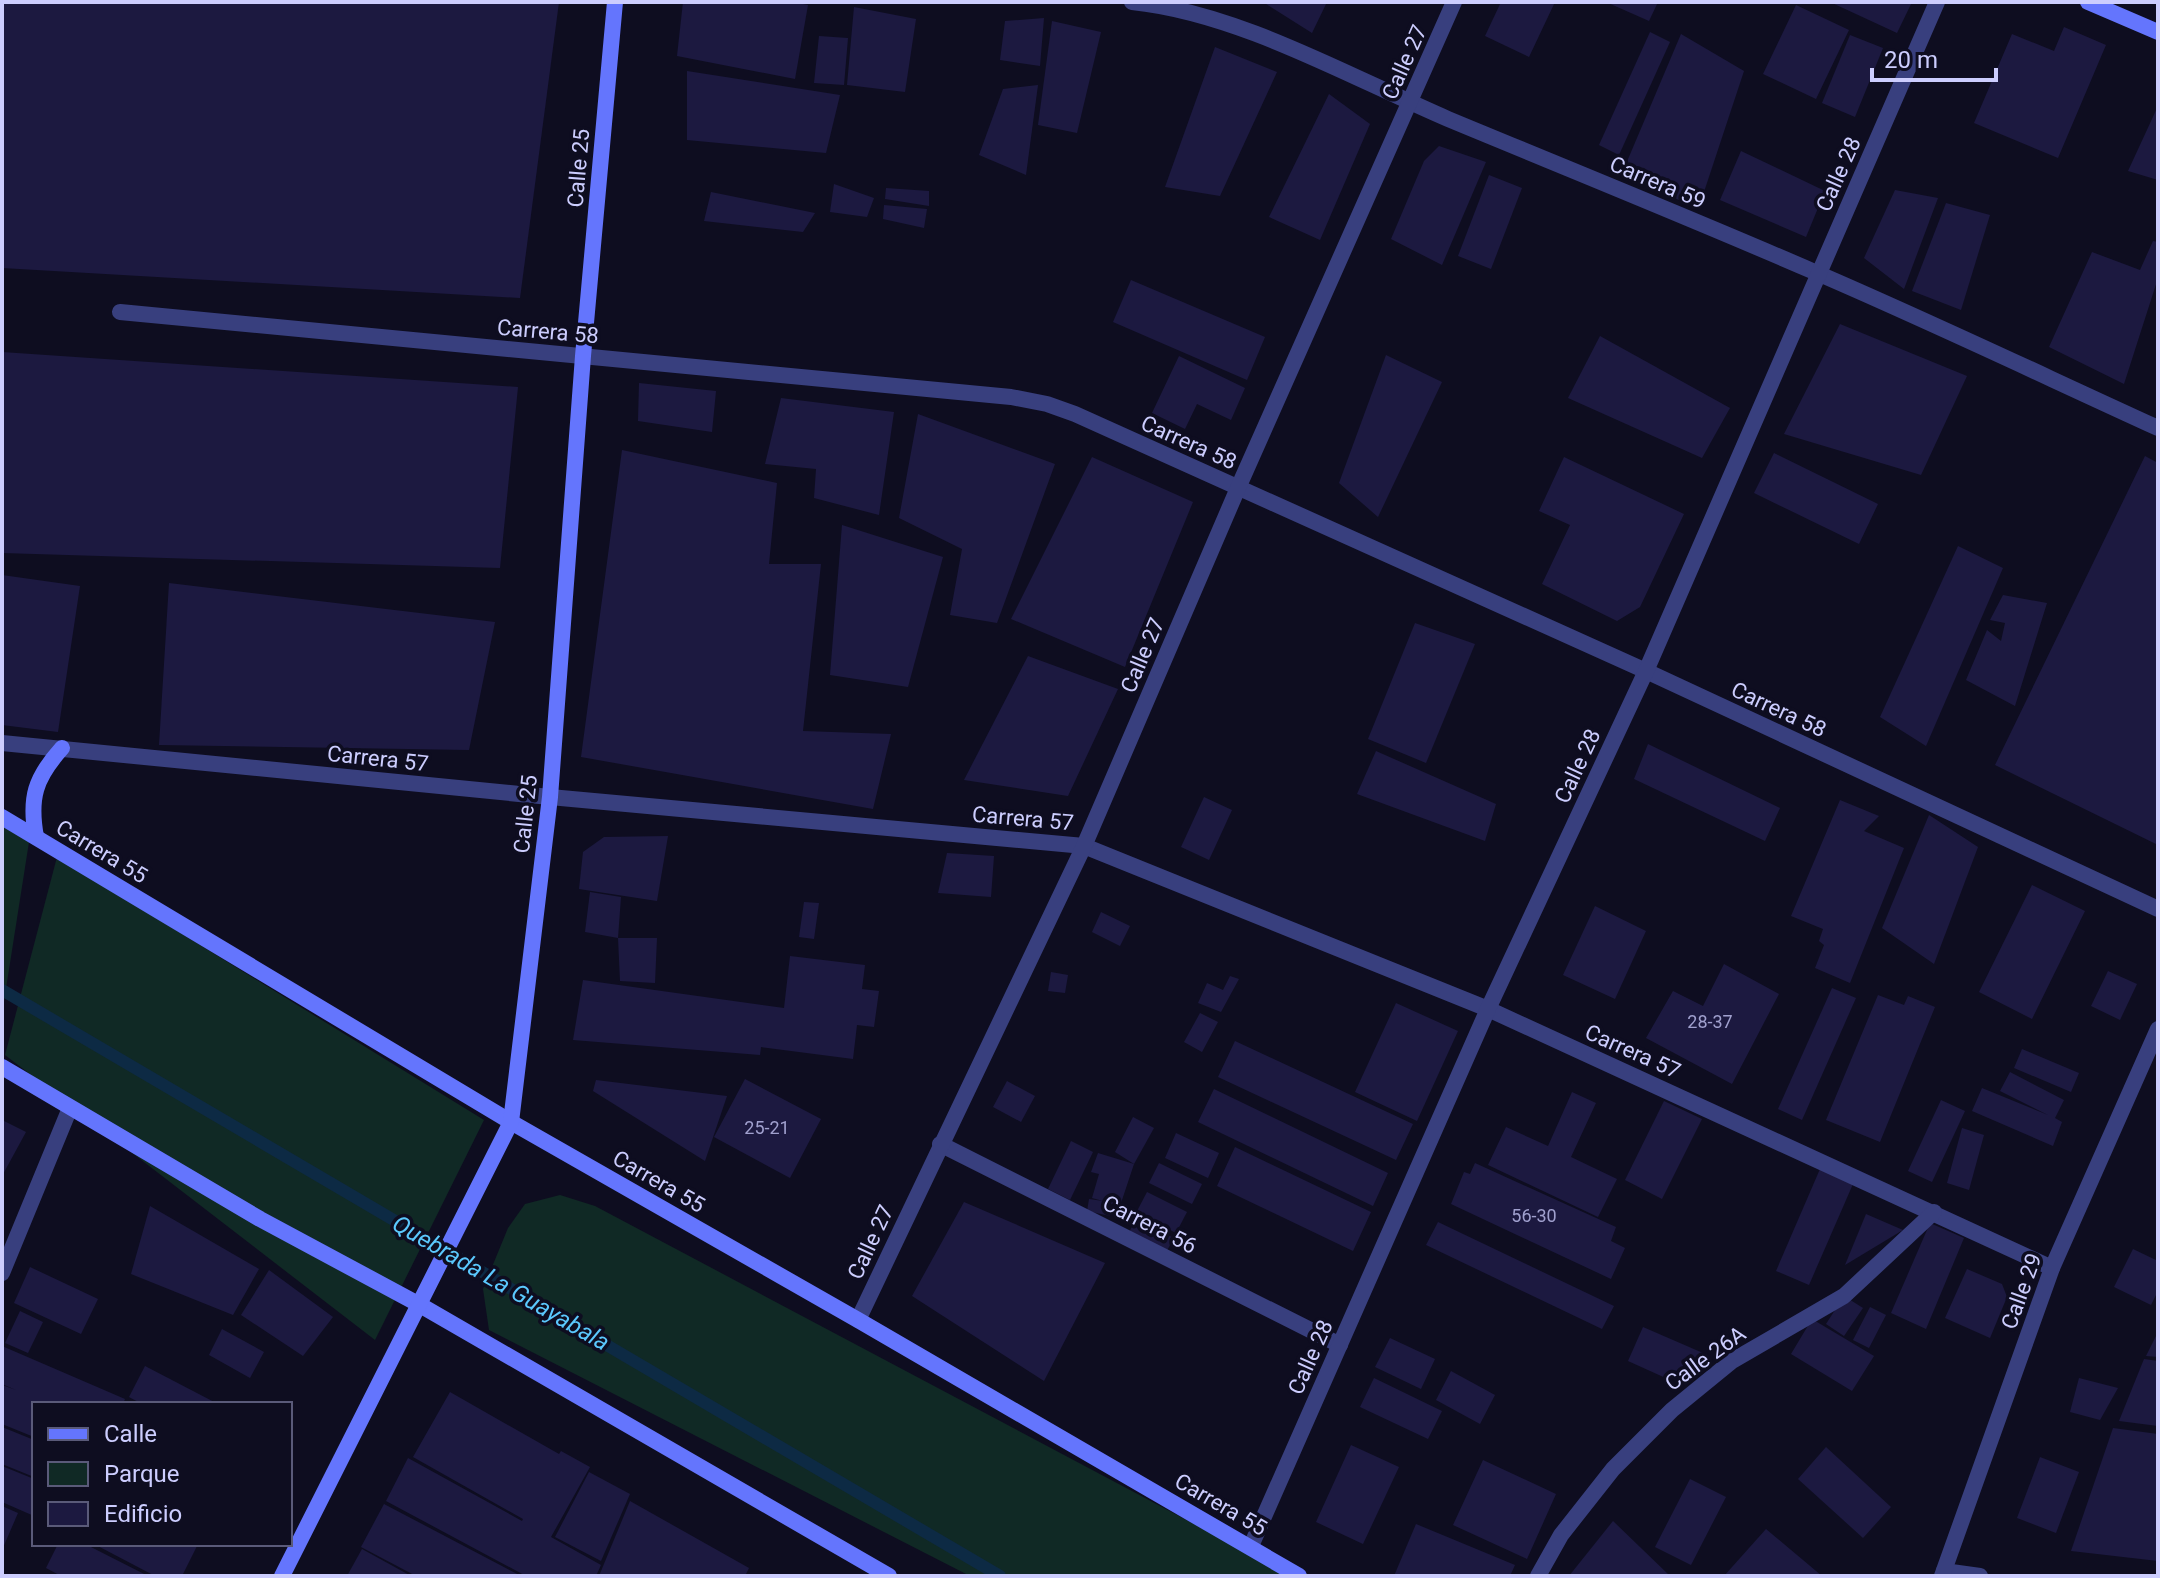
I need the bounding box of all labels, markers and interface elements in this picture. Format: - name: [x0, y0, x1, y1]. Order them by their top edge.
- street label: Calle 27: [1377, 21, 1432, 103]
- scale bar: [1872, 32, 1996, 82]
- text: 20 m: [1884, 46, 1938, 74]
- street label: Calle 25: [563, 128, 594, 208]
- street label: Calle 28: [1811, 133, 1866, 215]
- street label: Carrera 59: [1606, 151, 1710, 214]
- street label: Carrera 58: [496, 315, 600, 348]
- street label: Carrera 58: [1137, 410, 1240, 475]
- street label: Calle 27: [1116, 614, 1169, 696]
- street label: Carrera 58: [1727, 677, 1830, 742]
- street label: Calle 28: [1549, 725, 1605, 807]
- street label: Carrera 57: [326, 741, 430, 776]
- street label: Calle 25: [509, 774, 542, 855]
- street label: Carrera 57: [971, 802, 1075, 835]
- street label: Carrera 55: [52, 814, 152, 888]
- house number: 28-37: [1687, 1011, 1733, 1032]
- street label: Carrera 57: [1581, 1019, 1684, 1084]
- house number: 25-21: [744, 1117, 790, 1138]
- street label: Carrera 55: [608, 1145, 709, 1218]
- street label: Carrera 56: [1099, 1190, 1201, 1259]
- street label: Calle 27: [842, 1201, 898, 1283]
- house number: 56-30: [1511, 1205, 1557, 1226]
- water label: Quebrada La Guayabala: [388, 1209, 614, 1357]
- street label: Calle 29: [1996, 1250, 2047, 1332]
- street label: Calle 28: [1283, 1316, 1338, 1398]
- street label: Calle 26A: [1660, 1321, 1751, 1396]
- legend: [32, 1402, 292, 1546]
- text: Calle: [104, 1420, 157, 1448]
- text: Parque: [104, 1460, 180, 1488]
- street label: Carrera 55: [1170, 1468, 1271, 1541]
- text: Edificio: [104, 1500, 182, 1528]

